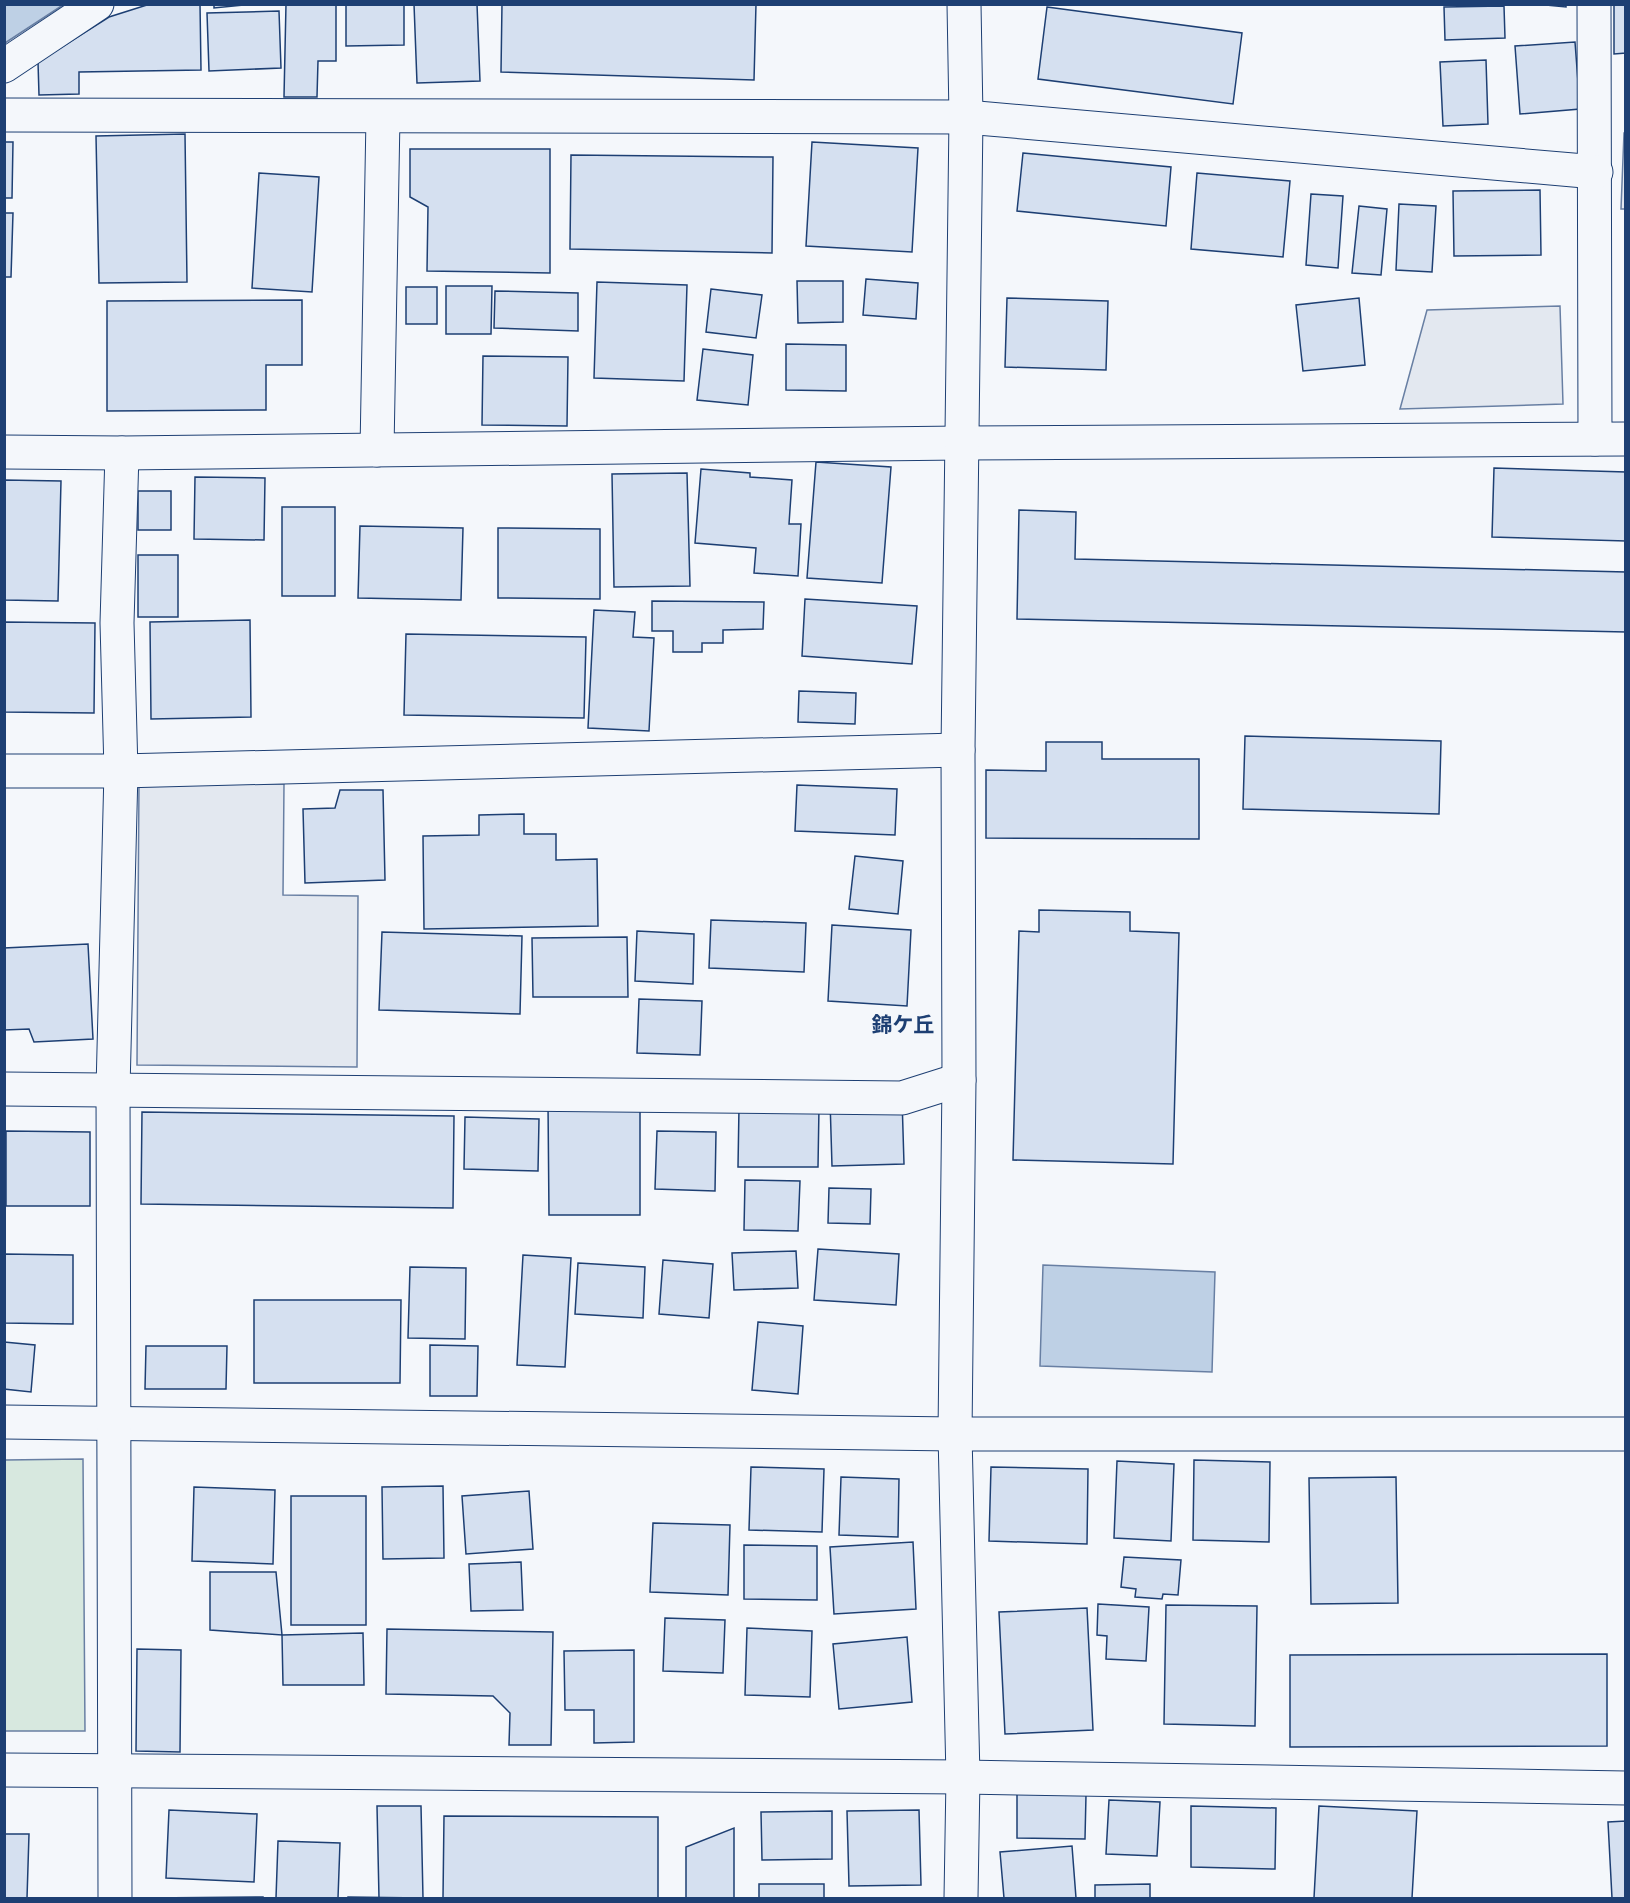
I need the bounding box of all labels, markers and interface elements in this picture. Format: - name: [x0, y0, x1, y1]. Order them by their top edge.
- district label: 錦ケ丘: [872, 1010, 935, 1040]

